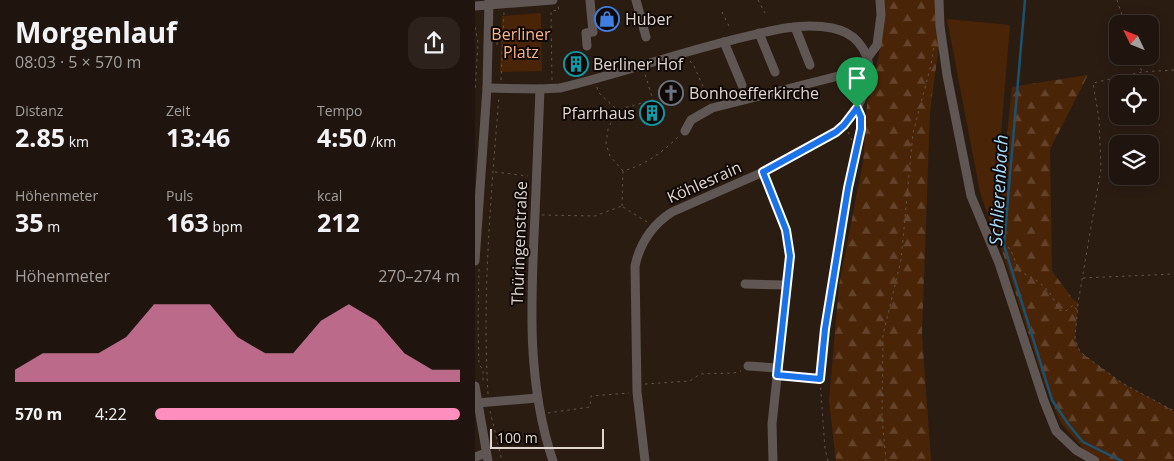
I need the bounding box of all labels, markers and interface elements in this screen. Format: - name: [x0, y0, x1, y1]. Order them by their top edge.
- shop icon: Huber: [594, 6, 620, 32]
- place label: Huber: [625, 8, 672, 30]
- text: Morgenlauf: [15, 13, 177, 51]
- north arrow: [1109, 15, 1159, 65]
- map controls: [1109, 15, 1159, 185]
- button: share: [408, 17, 460, 69]
- park label: Berliner Platz: [491, 23, 551, 63]
- text: 08:03 · 5 × 570 m: [15, 51, 141, 73]
- building icon: Berliner Hof: [563, 51, 589, 77]
- place label: Berliner Hof: [593, 53, 685, 75]
- pin: [836, 57, 878, 108]
- icon: arrive: [843, 64, 871, 92]
- button: locate: [1109, 75, 1159, 125]
- church icon: Bonhoefferkirche: [658, 80, 684, 106]
- place label: Bonhoefferkirche: [689, 82, 819, 104]
- building icon: Pfarrhaus: [639, 100, 665, 126]
- text: Distanz: [15, 101, 63, 120]
- text: Zeit: [166, 101, 190, 120]
- text: Tempo: [317, 101, 363, 120]
- place label: Pfarrhaus: [562, 102, 635, 124]
- text: 2.85: [15, 120, 65, 154]
- text: 13:46: [166, 120, 230, 154]
- text: 4:50: [317, 120, 367, 154]
- text: km: [65, 132, 89, 151]
- text: /km: [367, 132, 396, 151]
- water label: Schlierenbach: [983, 134, 1013, 246]
- button: layers: [1109, 135, 1159, 185]
- street label: Köhlesrain: [663, 156, 745, 208]
- street label: Thüringenstraße: [506, 181, 532, 305]
- text: Höhenmeter: [15, 186, 98, 205]
- text: Puls: [166, 186, 193, 205]
- text: kcal: [317, 186, 342, 205]
- text: 35: [15, 205, 44, 239]
- text: 163: [166, 205, 209, 239]
- text: 212: [317, 205, 360, 239]
- text: m: [44, 217, 60, 236]
- text: bpm: [209, 217, 243, 236]
- text: Höhenmeter: [15, 265, 110, 287]
- text: 270–274 m: [378, 265, 460, 287]
- text: 570 m: [15, 403, 62, 425]
- text: 4:22: [95, 403, 127, 425]
- scale bar: [490, 426, 604, 449]
- text: 100 m: [497, 428, 538, 447]

